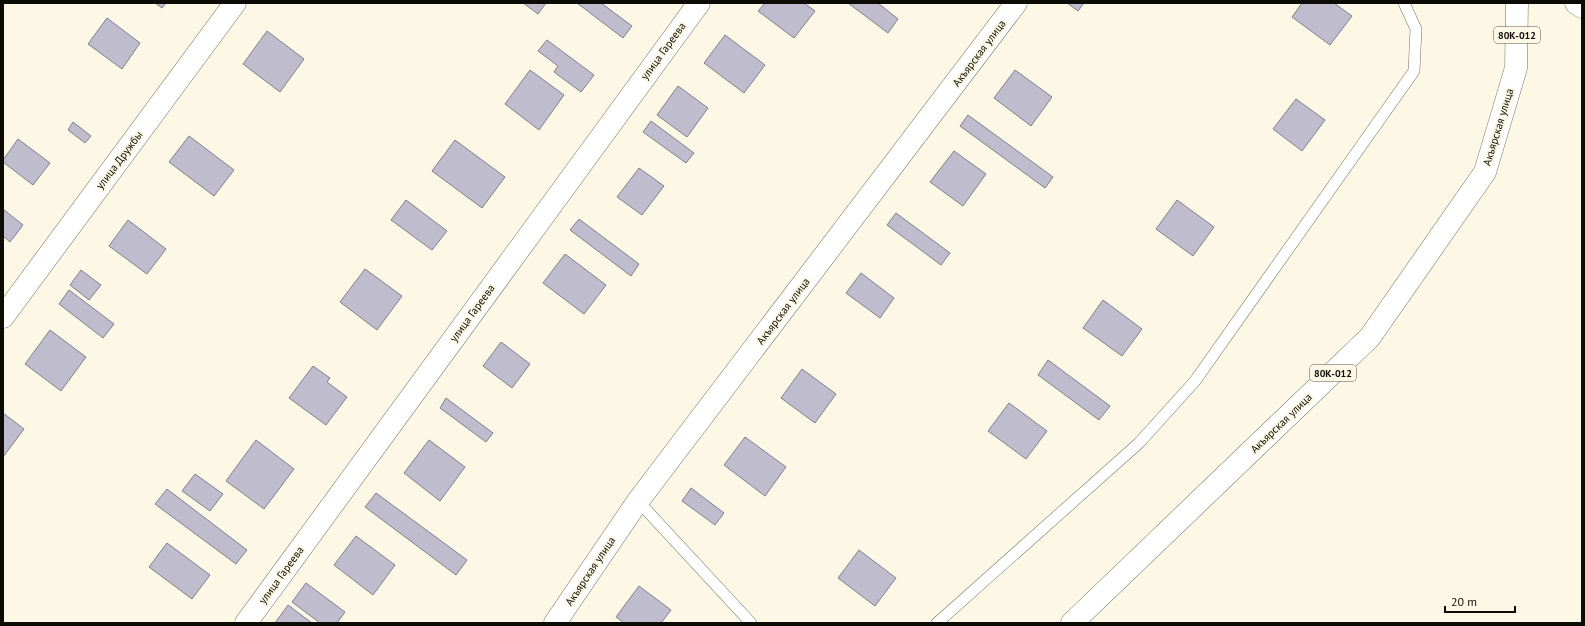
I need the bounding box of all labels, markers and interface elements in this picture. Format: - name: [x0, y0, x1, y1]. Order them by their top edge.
- street label: Акъярская улица: [949, 17, 1009, 89]
- street label: улица Гареева: [637, 19, 689, 83]
- road number: 80К-012: [1494, 27, 1540, 43]
- street label: Акъярская улица: [1480, 87, 1516, 167]
- street label: улица Дружбы: [93, 128, 145, 192]
- street label: Акъярская улица: [753, 275, 813, 347]
- street label: улица Гареева: [446, 281, 498, 345]
- road number: 80К-012: [1310, 365, 1356, 381]
- street label: Акъярская улица: [1247, 390, 1315, 456]
- street label: Акъярская улица: [562, 534, 618, 608]
- street label: улица Гареева: [255, 543, 307, 607]
- scale bar: [1445, 588, 1515, 614]
- text: 20 m: [1451, 594, 1477, 609]

